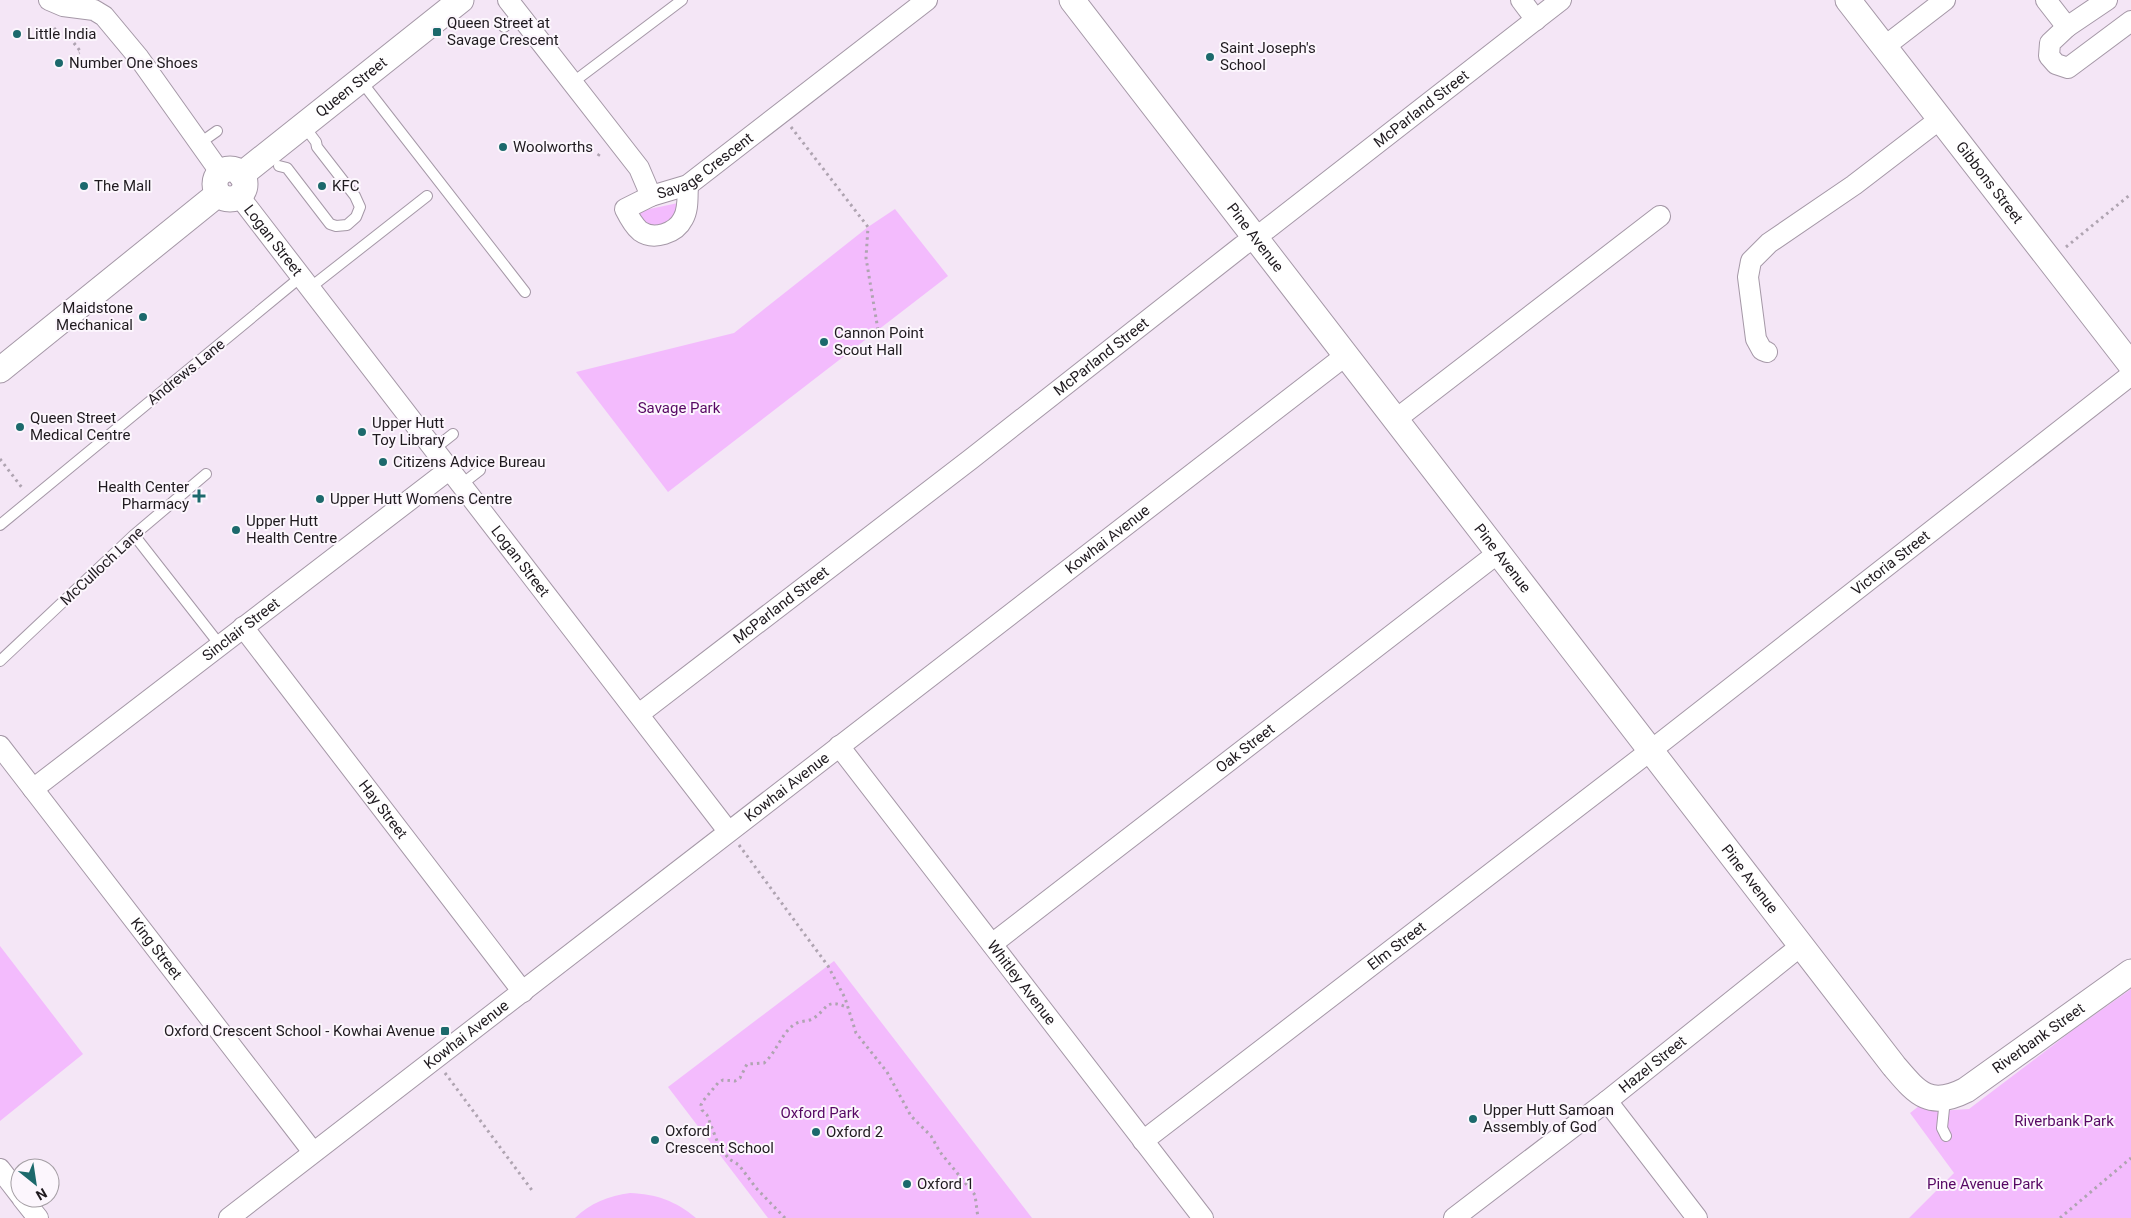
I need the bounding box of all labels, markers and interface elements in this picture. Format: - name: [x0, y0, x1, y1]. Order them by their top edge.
- place label: Queen Street at Savage Crescent: [447, 14, 559, 49]
- place label: Little India: [27, 25, 97, 43]
- marker: Queen Street at Savage Crescent: [431, 26, 443, 38]
- marker: Little India: [11, 28, 23, 40]
- place label: Saint Joseph's School: [1220, 39, 1316, 74]
- marker: Saint Joseph's School: [1204, 51, 1216, 63]
- street label: Queen Street: [312, 53, 391, 121]
- place label: Number One Shoes: [69, 54, 198, 72]
- marker: Number One Shoes: [53, 57, 65, 69]
- street label: McParland Street: [1370, 66, 1472, 152]
- street label: Savage Crescent: [655, 129, 757, 203]
- place label: Woolworths: [513, 138, 593, 156]
- street label: Gibbons Street: [1952, 138, 2027, 227]
- marker: Woolworths: [497, 141, 509, 153]
- place label: The Mall: [94, 177, 151, 195]
- place label: KFC: [332, 177, 360, 195]
- marker: The Mall: [78, 180, 90, 192]
- marker: KFC: [316, 180, 328, 192]
- street label: Pine Avenue: [1223, 200, 1287, 276]
- street label: Logan Street: [240, 201, 306, 280]
- place label: Maidstone Mechanical: [56, 299, 133, 334]
- marker: Maidstone Mechanical: [137, 311, 149, 323]
- street label: McParland Street: [1050, 314, 1152, 400]
- place label: Cannon Point Scout Hall: [834, 324, 924, 359]
- street label: Andrews Lane: [144, 335, 228, 409]
- marker: Cannon Point Scout Hall: [818, 336, 830, 348]
- park label: Savage Park: [638, 399, 721, 417]
- place label: Queen Street Medical Centre: [30, 409, 130, 444]
- place label: Upper Hutt Toy Library: [372, 414, 445, 449]
- marker: Queen Street Medical Centre: [14, 421, 26, 433]
- marker: Upper Hutt Toy Library: [356, 426, 368, 438]
- place label: Citizens Advice Bureau: [393, 453, 546, 471]
- marker: Citizens Advice Bureau: [377, 456, 389, 468]
- place label: Health Center Pharmacy: [98, 478, 189, 513]
- marker: Health Center Pharmacy: [193, 490, 205, 502]
- place label: Upper Hutt Womens Centre: [330, 490, 512, 508]
- marker: Upper Hutt Womens Centre: [314, 493, 326, 505]
- street label: Kowhai Avenue: [1062, 501, 1153, 578]
- place label: Upper Hutt Health Centre: [246, 512, 337, 547]
- street label: Pine Avenue: [1470, 520, 1535, 596]
- street label: Logan Street: [487, 522, 553, 600]
- street label: McCulloch Lane: [57, 523, 147, 609]
- marker: Upper Hutt Health Centre: [230, 524, 242, 536]
- street label: Victoria Street: [1848, 527, 1934, 599]
- street label: McParland Street: [730, 563, 832, 647]
- street label: Sinclair Street: [199, 594, 283, 665]
- street label: Oak Street: [1212, 720, 1278, 777]
- street label: Kowhai Avenue: [741, 749, 833, 825]
- street label: Hay Street: [355, 777, 411, 843]
- street label: Pine Avenue: [1718, 841, 1782, 917]
- street label: King Street: [127, 914, 186, 983]
- street label: Elm Street: [1364, 918, 1429, 974]
- street label: Whitley Avenue: [983, 937, 1060, 1029]
- street label: Kowhai Avenue: [421, 996, 512, 1073]
- street label: Riverbank Street: [1989, 999, 2088, 1077]
- place label: Oxford Crescent School - Kowhai Avenue: [164, 1022, 435, 1040]
- marker: Oxford Crescent School - Kowhai Avenue: [439, 1025, 451, 1037]
- street label: Hazel Street: [1615, 1032, 1690, 1097]
- place label: Upper Hutt Samoan Assembly of God: [1483, 1101, 1614, 1136]
- park label: Oxford Park: [781, 1104, 860, 1122]
- park label: Riverbank Park: [2014, 1112, 2114, 1130]
- marker: Upper Hutt Samoan Assembly of God: [1467, 1113, 1479, 1125]
- place label: Oxford Crescent School: [665, 1122, 774, 1157]
- place label: Oxford 2: [826, 1123, 883, 1141]
- marker: Oxford 2: [810, 1126, 822, 1138]
- marker: Oxford Crescent School: [649, 1134, 661, 1146]
- north arrow: [10, 1158, 60, 1208]
- place label: Oxford 1: [917, 1175, 974, 1193]
- park label: Pine Avenue Park: [1927, 1175, 2043, 1193]
- marker: Oxford 1: [901, 1178, 913, 1190]
- text: N: [33, 1185, 50, 1204]

